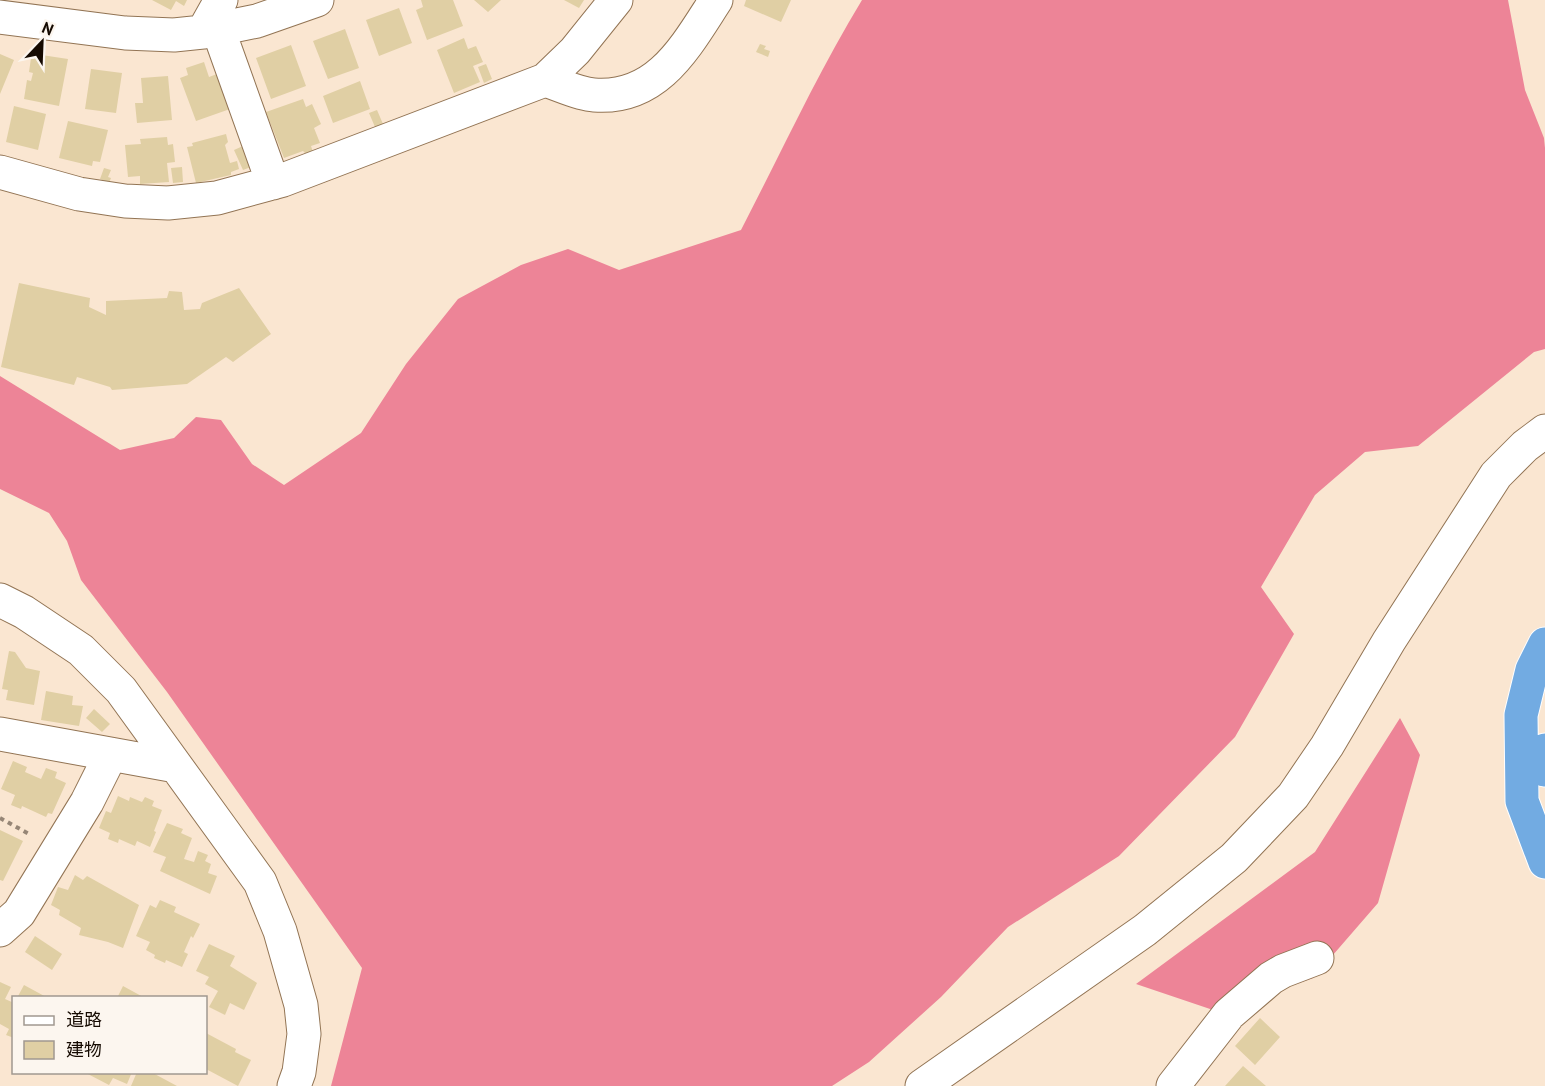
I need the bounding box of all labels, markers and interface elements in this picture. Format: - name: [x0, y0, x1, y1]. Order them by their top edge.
- north arrow: [12, 12, 72, 72]
- text: N: [39, 17, 57, 39]
- legend: [12, 996, 207, 1074]
- text: 道路: [66, 1008, 102, 1031]
- text: 建物: [66, 1038, 102, 1061]

